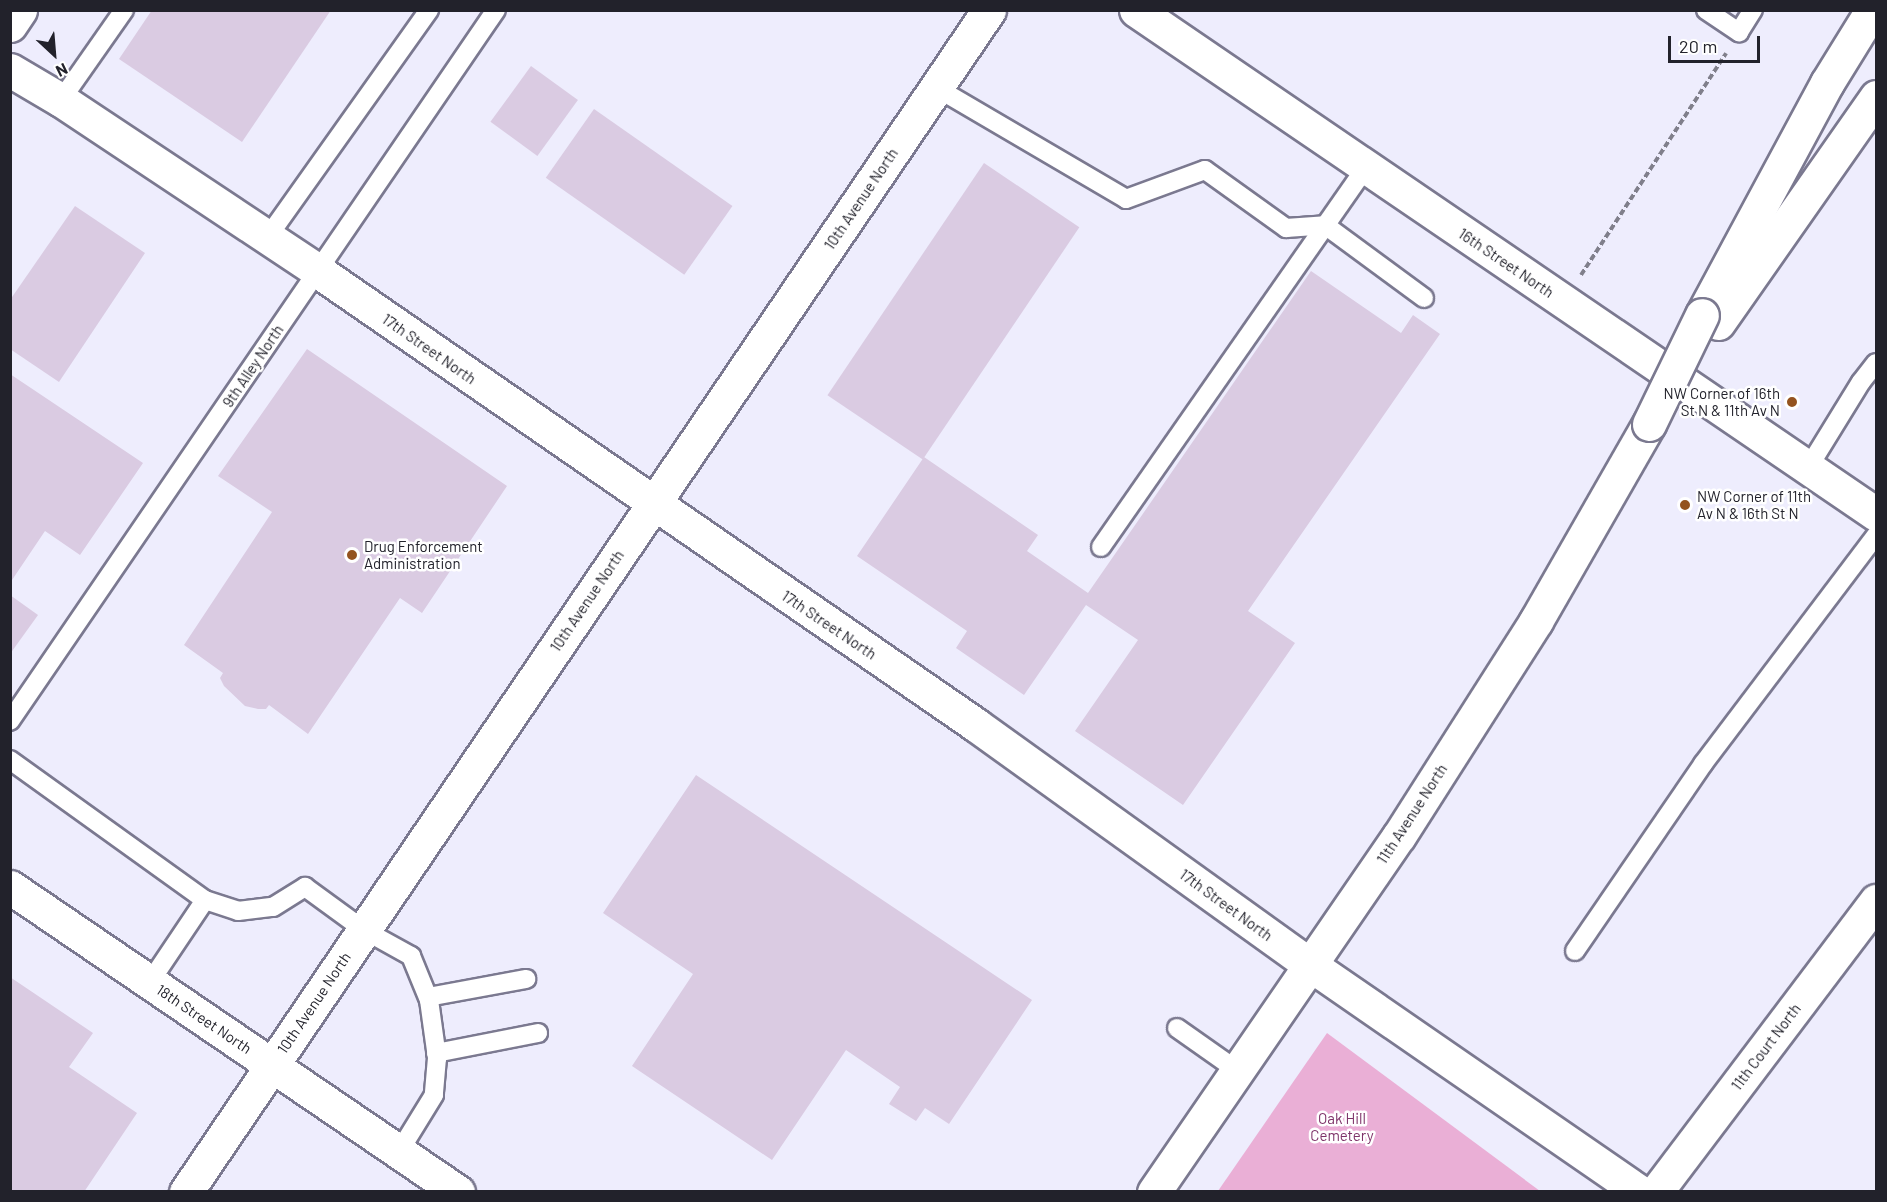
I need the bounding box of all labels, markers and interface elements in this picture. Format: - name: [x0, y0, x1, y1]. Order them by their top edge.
- north arrow: [24, 24, 84, 84]
- scale bar: [1671, 24, 1762, 62]
- text: 20 m: [1679, 35, 1717, 57]
- text: N: [53, 60, 71, 81]
- street label: 10th Avenue North: [820, 145, 902, 253]
- street label: 16th Street North: [1455, 225, 1557, 301]
- street label: 17th Street North: [379, 310, 479, 388]
- street label: 9th Alley North: [219, 321, 287, 411]
- place label: NW Corner of 16th St N & 11th Av N: [1664, 384, 1780, 419]
- marker: NW Corner of 16th St N & 11th Av N: [1785, 395, 1799, 409]
- place label: NW Corner of 11th Av N & 16th St N: [1697, 487, 1811, 522]
- marker: NW Corner of 11th Av N & 16th St N: [1678, 498, 1692, 512]
- place label: Drug Enforcement Administration: [364, 537, 483, 572]
- street label: 10th Avenue North: [546, 547, 628, 655]
- marker: Drug Enforcement Administration: [345, 548, 359, 562]
- street label: 17th Street North: [778, 587, 880, 663]
- street label: 11th Avenue North: [1373, 761, 1451, 867]
- street label: 17th Street North: [1176, 865, 1276, 945]
- street label: 10th Avenue North: [273, 949, 355, 1057]
- street label: 18th Street North: [153, 980, 255, 1058]
- street label: 11th Court North: [1728, 1000, 1804, 1094]
- park label: Oak Hill Cemetery: [1310, 1109, 1374, 1144]

